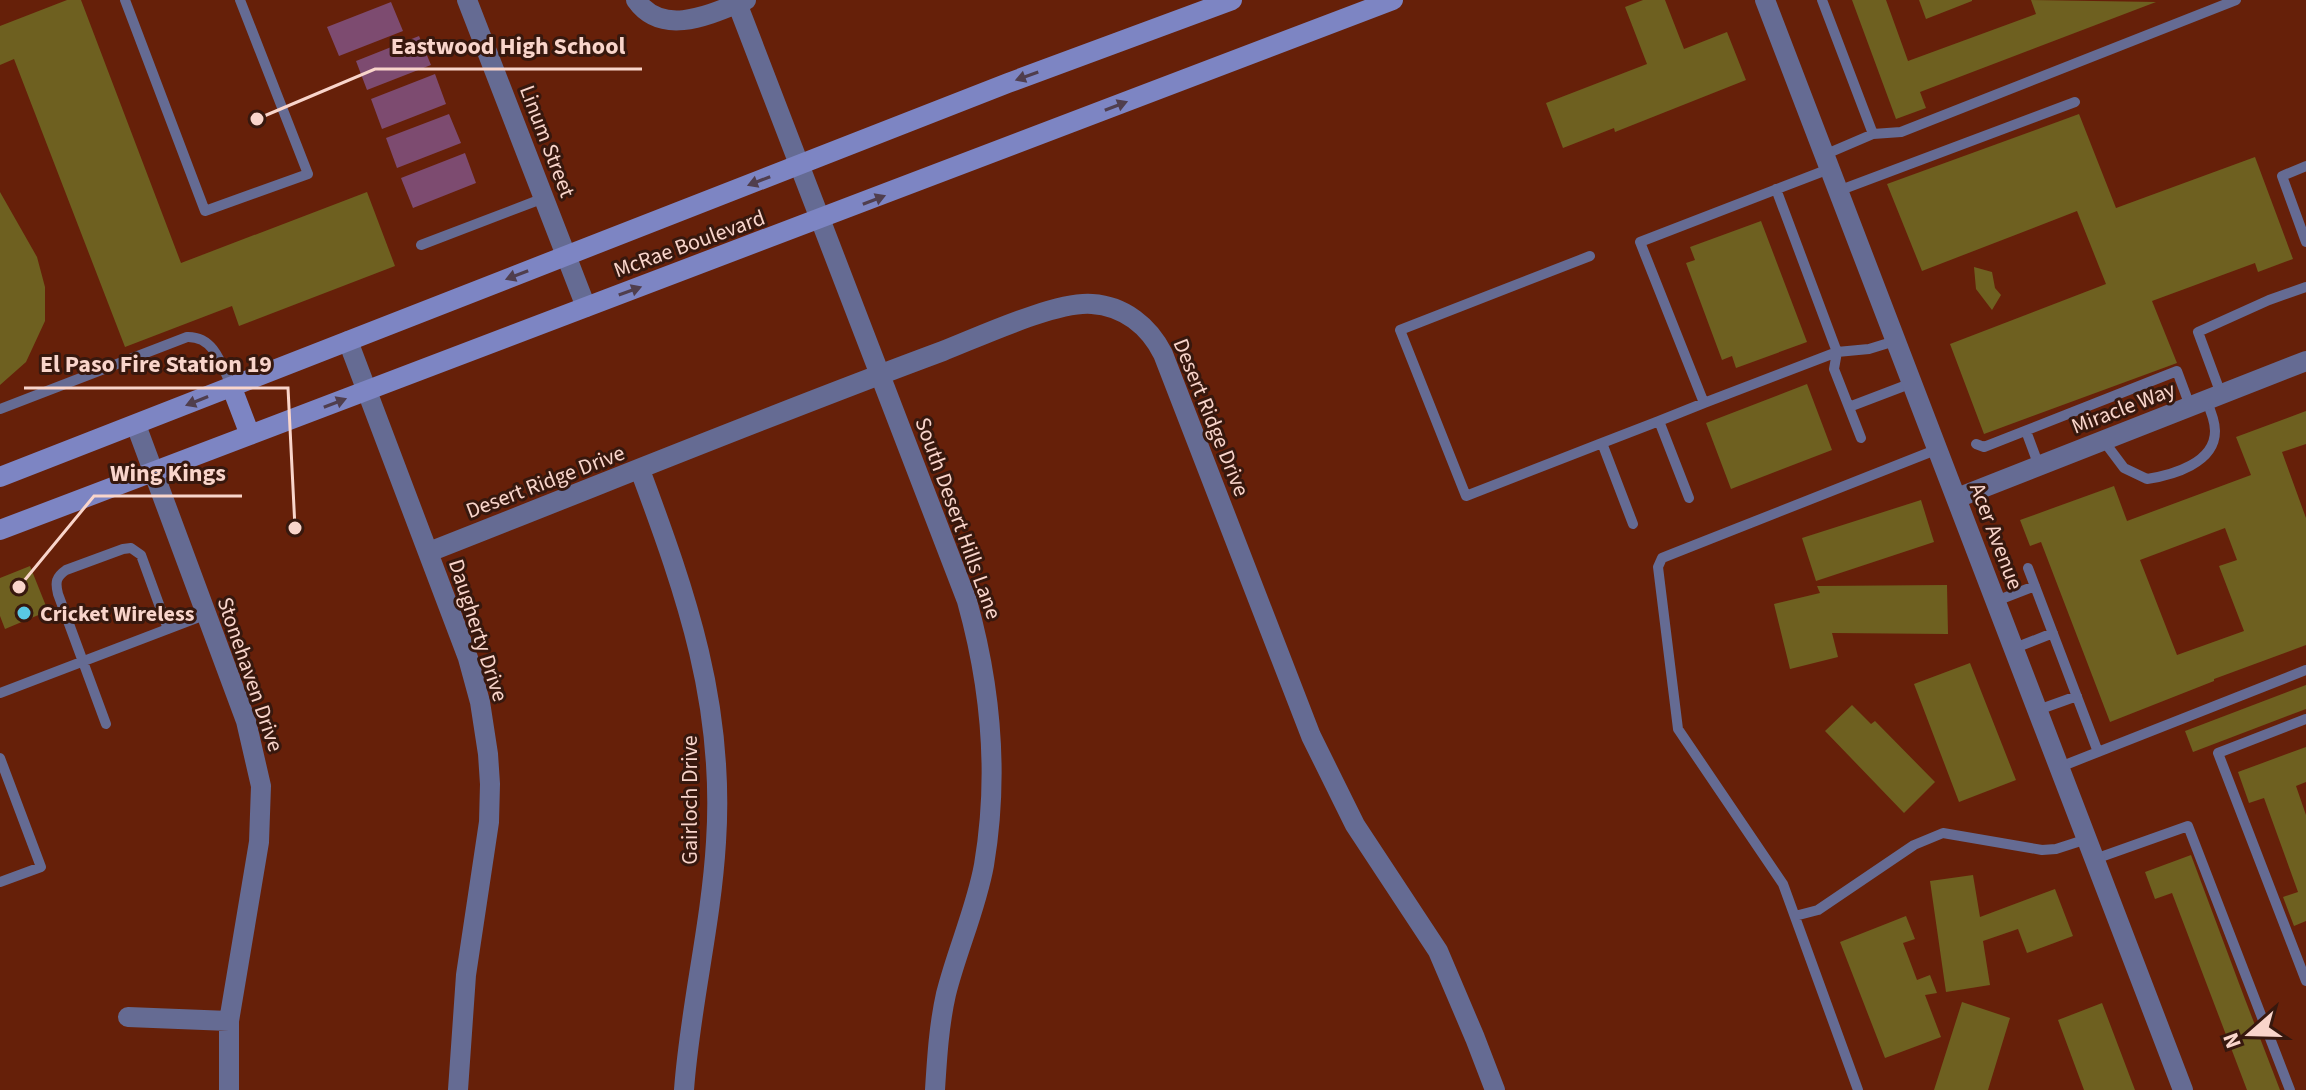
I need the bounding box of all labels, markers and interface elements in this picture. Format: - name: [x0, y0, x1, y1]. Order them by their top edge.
- callout: Eastwood High School: [375, 21, 642, 69]
- text: Eastwood High School: [391, 29, 625, 64]
- one-way arrow: [1015, 70, 1039, 83]
- street label: Linum Street: [511, 81, 583, 203]
- one-way arrow: [1104, 99, 1128, 112]
- one-way arrow: [747, 175, 771, 188]
- one-way arrow: [862, 193, 886, 206]
- street label: McRae Boulevard: [609, 202, 769, 286]
- one-way arrow: [505, 269, 529, 282]
- one-way arrow: [618, 284, 642, 297]
- street label: Desert Ridge Drive: [1165, 334, 1257, 501]
- callout: El Paso Fire Station 19: [24, 340, 288, 388]
- text: El Paso Fire Station 19: [40, 347, 272, 382]
- street label: Miracle Way: [2067, 373, 2181, 442]
- one-way arrow: [185, 395, 209, 408]
- one-way arrow: [323, 396, 347, 409]
- street label: South Desert Hills Lane: [907, 413, 1010, 624]
- street label: Desert Ridge Drive: [461, 437, 630, 527]
- callout: Wing Kings: [94, 448, 242, 496]
- text: Wing Kings: [110, 456, 226, 491]
- street label: Acer Avenue: [1961, 478, 2031, 595]
- street label: Daugherty Drive: [440, 555, 516, 706]
- street label: Stonehaven Drive: [209, 593, 292, 756]
- place label: Cricket Wireless: [40, 598, 195, 630]
- marker: Cricket Wireless: [15, 604, 33, 622]
- street label: Gairloch Drive: [674, 735, 706, 865]
- north arrow: [2210, 994, 2290, 1074]
- text: N: [2215, 1028, 2250, 1053]

